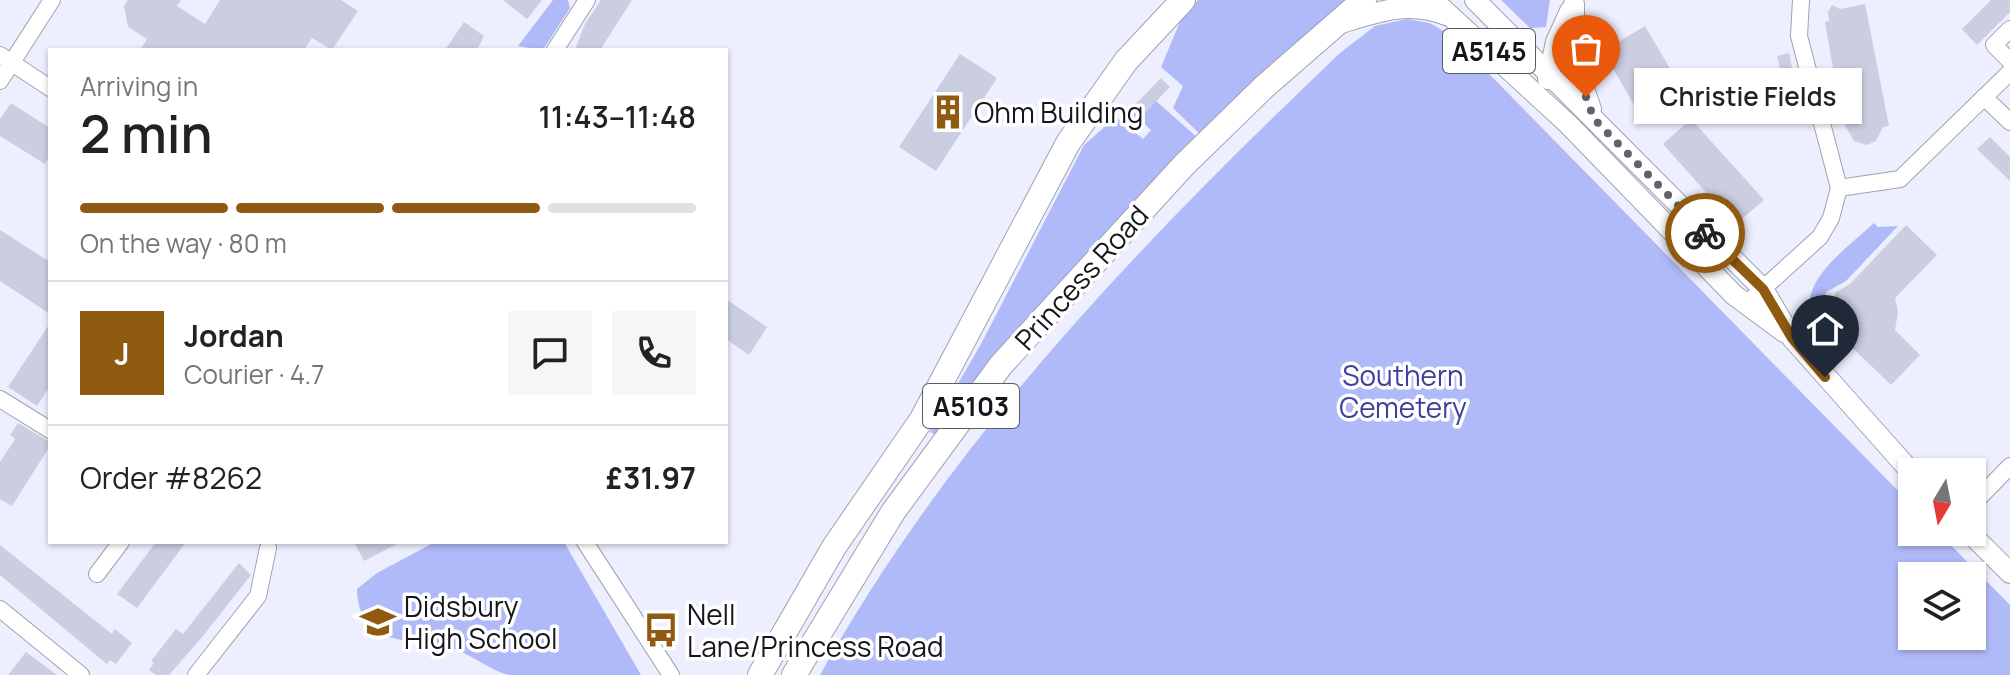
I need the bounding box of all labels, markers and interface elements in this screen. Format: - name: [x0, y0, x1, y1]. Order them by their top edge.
- pin: [1552, 15, 1620, 97]
- icon: bag: [1564, 27, 1608, 71]
- road number: A5145: [1443, 29, 1535, 73]
- text: Arriving in: [80, 68, 198, 104]
- callout: Christie Fields: [1634, 69, 1862, 125]
- text: Christie Fields: [1660, 78, 1836, 114]
- building icon: Ohm Building: [929, 93, 967, 131]
- place label: Ohm Building: [974, 93, 1143, 131]
- text: 11:43–11:48: [538, 96, 696, 137]
- text: 2 min: [80, 98, 213, 169]
- courier: [1665, 193, 1745, 273]
- street label: Princess Road: [1006, 196, 1156, 358]
- icon: bike: [1683, 211, 1727, 255]
- text: On the way · 80 m: [80, 225, 287, 261]
- pin: [1791, 295, 1859, 377]
- icon: home: [1803, 307, 1847, 351]
- button: chat: [508, 311, 592, 395]
- button: phone: [612, 311, 696, 395]
- text: Jordan: [184, 315, 284, 356]
- text: J: [114, 333, 130, 374]
- text: Courier · 4.7: [184, 356, 324, 392]
- park label: Southern Cemetery: [1339, 356, 1467, 426]
- road number: A5103: [923, 384, 1019, 428]
- text: Order #8262: [80, 457, 262, 498]
- text: £31.97: [606, 457, 696, 498]
- north arrow: [1898, 458, 1986, 546]
- map controls: [1898, 458, 1986, 650]
- button: layers: [1898, 562, 1986, 650]
- place label: Didsbury High School: [404, 587, 558, 657]
- place label: Nell Lane/Princess Road: [687, 595, 944, 665]
- school or university icon: Didsbury High School: [359, 603, 397, 641]
- bus stop icon: Nell Lane/Princess Road: [642, 611, 680, 649]

